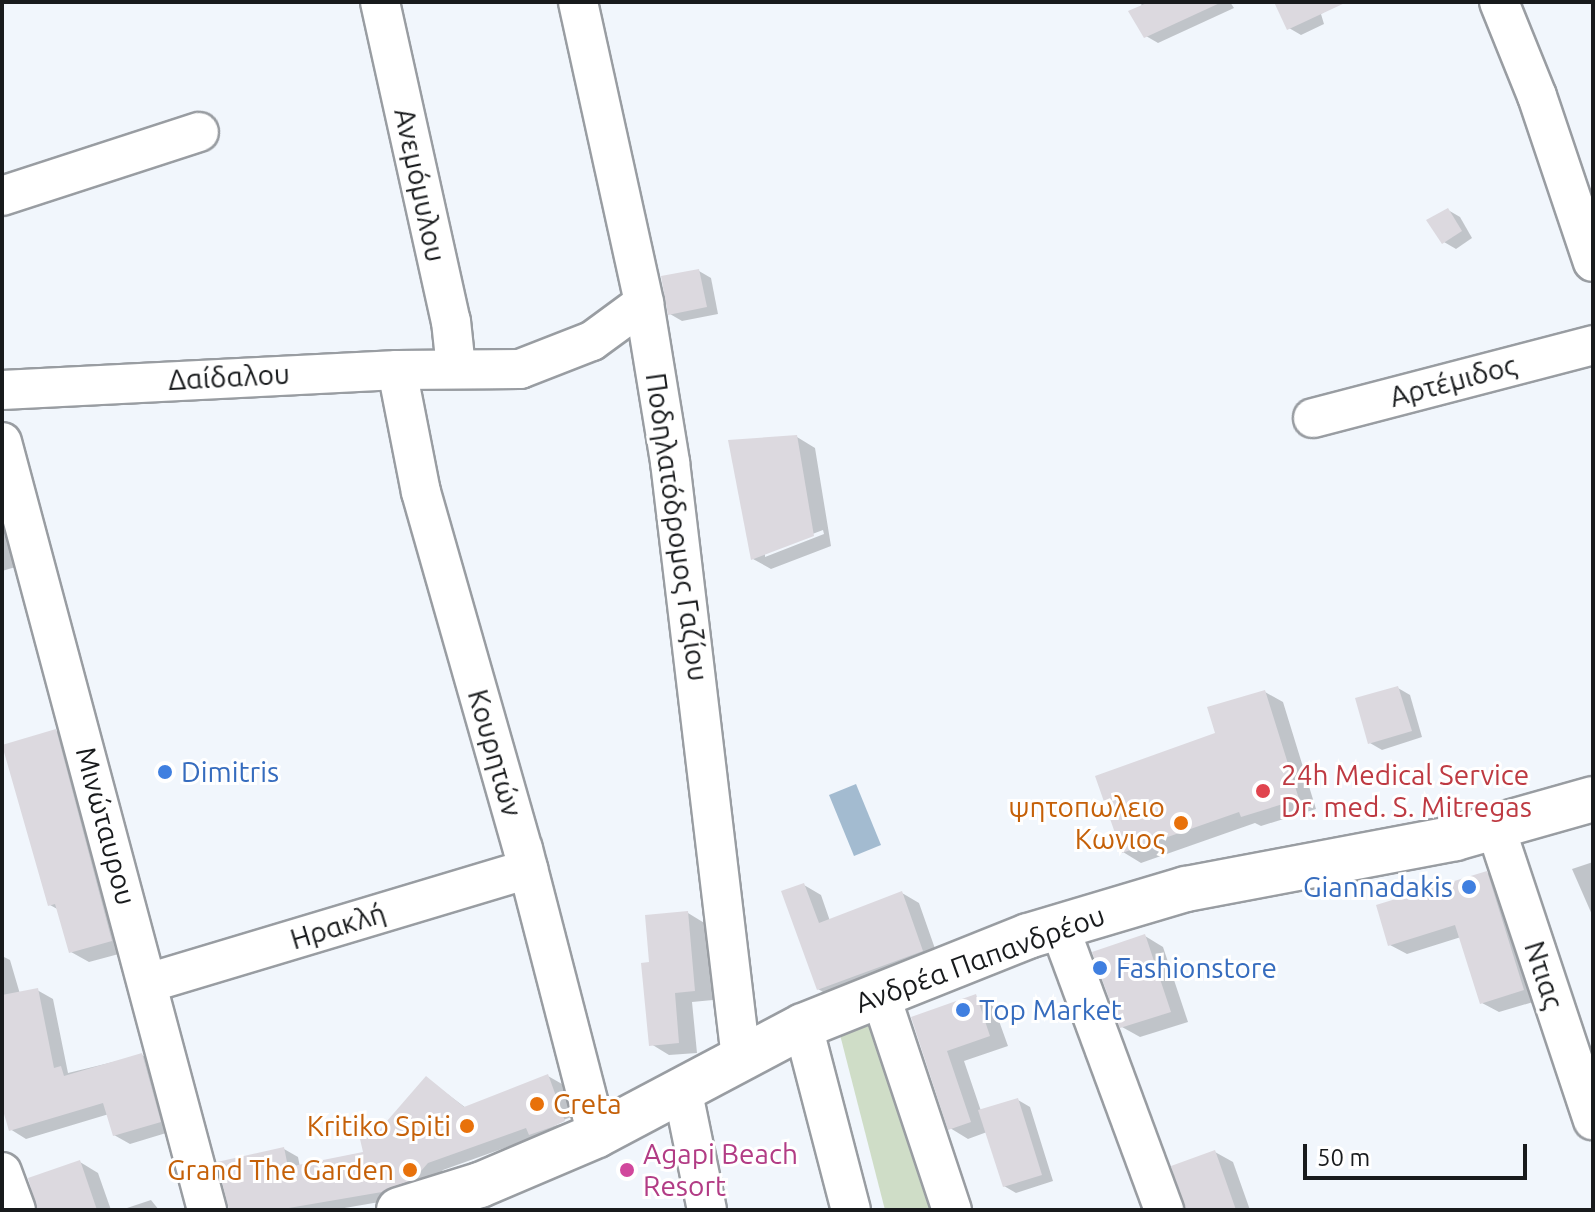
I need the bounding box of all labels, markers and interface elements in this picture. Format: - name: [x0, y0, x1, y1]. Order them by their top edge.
- street label: Ανεμόμυλου: [387, 105, 453, 265]
- street label: Αρτέμιδος: [1386, 348, 1520, 414]
- street label: Δαίδαλου: [167, 357, 291, 397]
- street label: Ποδηλατόδρομος Γαζίου: [639, 371, 715, 683]
- street label: Κουρητών: [461, 686, 529, 820]
- street label: Μινώταυρου: [69, 743, 143, 909]
- place label: Dimitris: [181, 755, 279, 789]
- place label: 24h Medical Service Dr. med. S. Mitregas: [1281, 758, 1532, 824]
- marker: Dimitris: [156, 763, 174, 781]
- marker: 24h Medical Service Dr. med. S. Mitregas: [1252, 780, 1274, 802]
- place label: ψητοπωλειο Κωνιος: [1008, 790, 1165, 856]
- marker: ψητοπωλειο Κωνιος: [1172, 814, 1190, 832]
- place label: Giannadakis: [1303, 870, 1453, 904]
- marker: Giannadakis: [1460, 878, 1478, 896]
- street label: Ηρακλή: [286, 896, 390, 956]
- street label: Ανδρέα Παπανδρέου: [851, 898, 1109, 1020]
- street label: Ντιας: [1517, 937, 1571, 1013]
- place label: Fashionstore: [1116, 951, 1277, 985]
- marker: Fashionstore: [1091, 959, 1109, 977]
- place label: Top Market: [979, 993, 1122, 1027]
- marker: Top Market: [954, 1001, 972, 1019]
- place label: Creta: [553, 1087, 622, 1121]
- marker: Creta: [528, 1095, 546, 1113]
- place label: Kritiko Spiti: [307, 1109, 451, 1143]
- marker: Kritiko Spiti: [458, 1117, 476, 1135]
- scale bar: [1307, 1128, 1531, 1178]
- place label: Agapi Beach Resort: [643, 1137, 798, 1203]
- text: 50 m: [1317, 1144, 1370, 1171]
- place label: Grand The Garden: [167, 1153, 394, 1187]
- marker: Grand The Garden: [401, 1161, 419, 1179]
- marker: Agapi Beach Resort: [618, 1161, 636, 1179]

